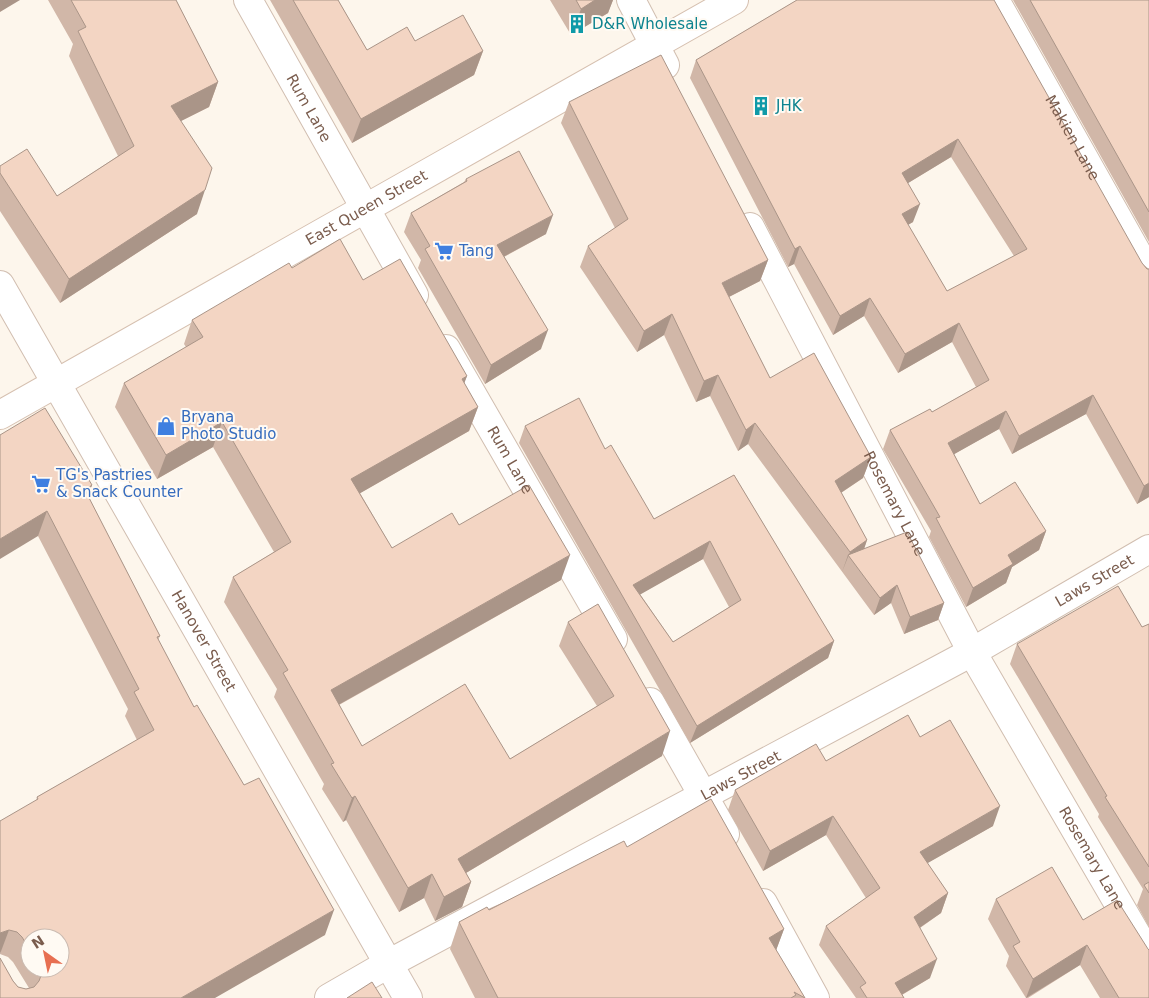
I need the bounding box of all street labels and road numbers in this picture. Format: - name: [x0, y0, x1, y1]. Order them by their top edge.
- street label: Rum Lane: [283, 71, 335, 145]
- street label: Makien Lane: [1041, 92, 1103, 183]
- street label: East Queen Street: [302, 166, 431, 249]
- street label: Rum Lane: [483, 423, 536, 497]
- street label: Rosemary Lane: [860, 448, 929, 559]
- street label: Laws Street: [1052, 551, 1137, 611]
- street label: Hanover Street: [168, 587, 240, 695]
- street label: Laws Street: [698, 747, 784, 804]
- street label: Rosemary Lane: [1055, 803, 1129, 913]

